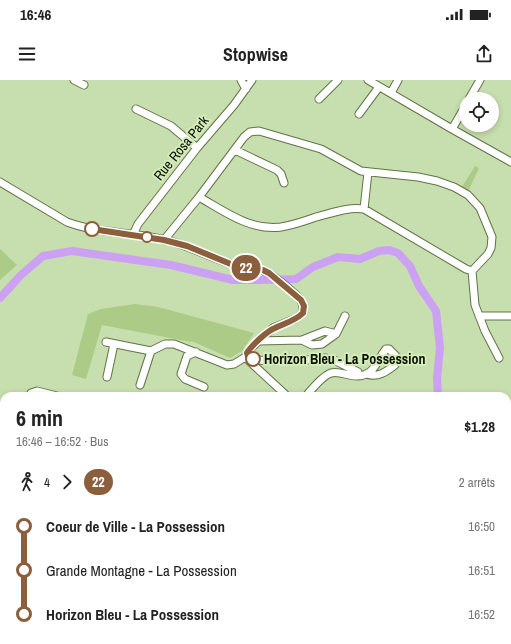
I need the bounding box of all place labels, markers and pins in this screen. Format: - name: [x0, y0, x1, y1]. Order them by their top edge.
- unlabelled marker: [84, 221, 100, 237]
- unlabelled marker: [141, 231, 153, 243]
- place label: Horizon Bleu - La Possession: [264, 350, 425, 368]
- marker: Horizon Bleu - La Possession: [245, 351, 261, 367]

